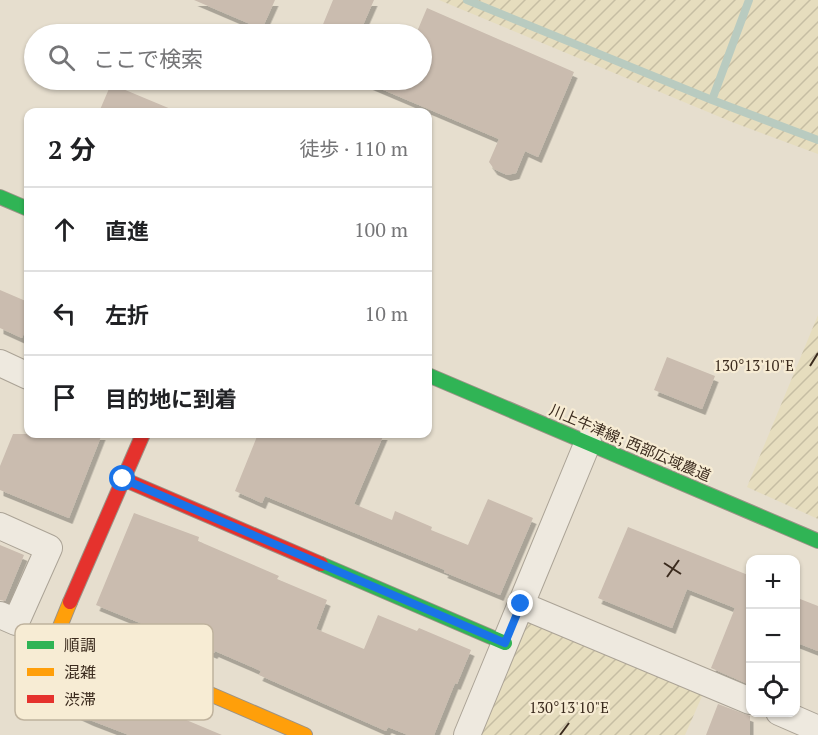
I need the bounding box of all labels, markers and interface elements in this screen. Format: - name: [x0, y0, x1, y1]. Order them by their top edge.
- search box: [24, 24, 432, 90]
- icon: search: [45, 41, 78, 74]
- text: ここで検索: [93, 44, 203, 73]
- text: 2 分: [48, 132, 96, 166]
- text: 徒歩 · 110 m: [299, 135, 408, 162]
- icon: ahead: [48, 213, 81, 246]
- text: 直進: [105, 216, 149, 245]
- text: 100 m: [354, 216, 408, 243]
- icon: left: [48, 297, 81, 330]
- text: 左折: [105, 300, 149, 329]
- text: 10 m: [365, 300, 408, 327]
- text: 130°13'10"E: [714, 355, 794, 375]
- icon: arrive: [48, 381, 81, 414]
- text: 目的地に到着: [105, 384, 237, 413]
- street label: 川上牛津線; 西部広域農道: [547, 399, 714, 485]
- route start: [109, 465, 135, 491]
- map controls: [746, 555, 800, 717]
- button: +: [746, 555, 800, 609]
- route end: [507, 590, 533, 616]
- button: −: [746, 609, 800, 663]
- legend: [15, 624, 213, 720]
- text: 順調: [64, 634, 96, 656]
- text: 混雑: [64, 661, 96, 683]
- button: locate: [746, 663, 800, 717]
- text: 渋滞: [64, 688, 96, 710]
- text: 130°13'10"E: [529, 697, 609, 717]

